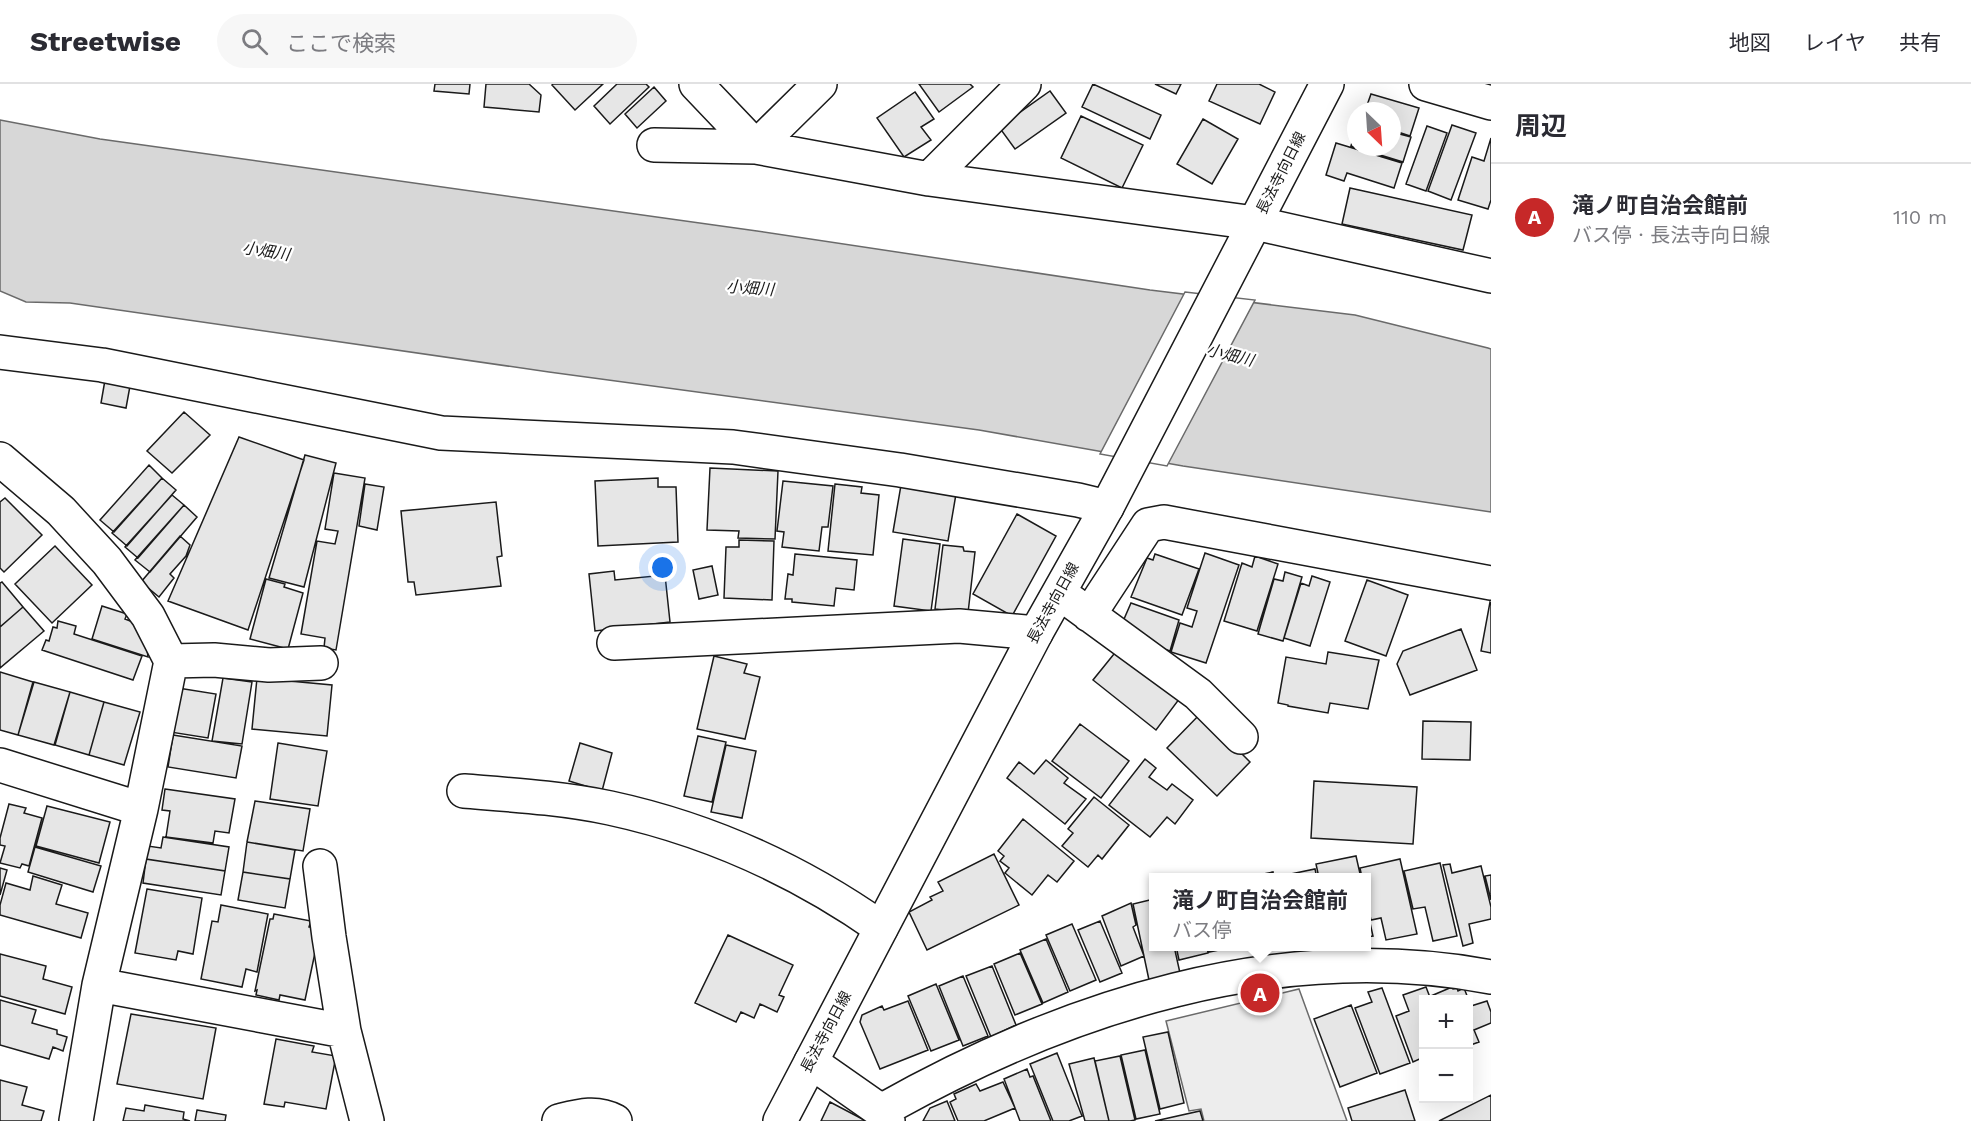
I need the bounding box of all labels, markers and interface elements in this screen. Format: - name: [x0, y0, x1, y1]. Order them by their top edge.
- search box: [217, 14, 637, 68]
- text: Streetwise: [30, 25, 181, 58]
- icon: search: [238, 25, 271, 58]
- text: 地図: [1729, 30, 1771, 55]
- text: レイヤ: [1804, 30, 1866, 55]
- text: 共有: [1899, 30, 1941, 55]
- text: ここで検索: [286, 31, 396, 56]
- north arrow: [1347, 102, 1401, 156]
- text: 周辺: [1515, 111, 1567, 141]
- street label: 長法寺向日線: [1253, 129, 1309, 217]
- text: 滝ノ町自治会館前: [1572, 193, 1748, 218]
- text: A: [1528, 205, 1541, 229]
- text: 110 m: [1893, 205, 1947, 229]
- text: バス停 · 長法寺向日線: [1572, 223, 1770, 247]
- water label: 小畑川: [241, 238, 293, 264]
- water label: 小畑川: [725, 277, 777, 299]
- water label: 小畑川: [1204, 340, 1258, 371]
- your location: [648, 553, 677, 582]
- street label: 長法寺向日線: [1023, 559, 1083, 647]
- popup: [1149, 873, 1371, 951]
- text: 滝ノ町自治会館前: [1172, 888, 1348, 913]
- text: バス停: [1172, 918, 1232, 942]
- pin: A: [1240, 970, 1280, 1016]
- street label: 長法寺向日線: [797, 988, 855, 1076]
- map controls: [1419, 995, 1473, 1103]
- button: +: [1419, 995, 1473, 1049]
- button: −: [1419, 1049, 1473, 1103]

